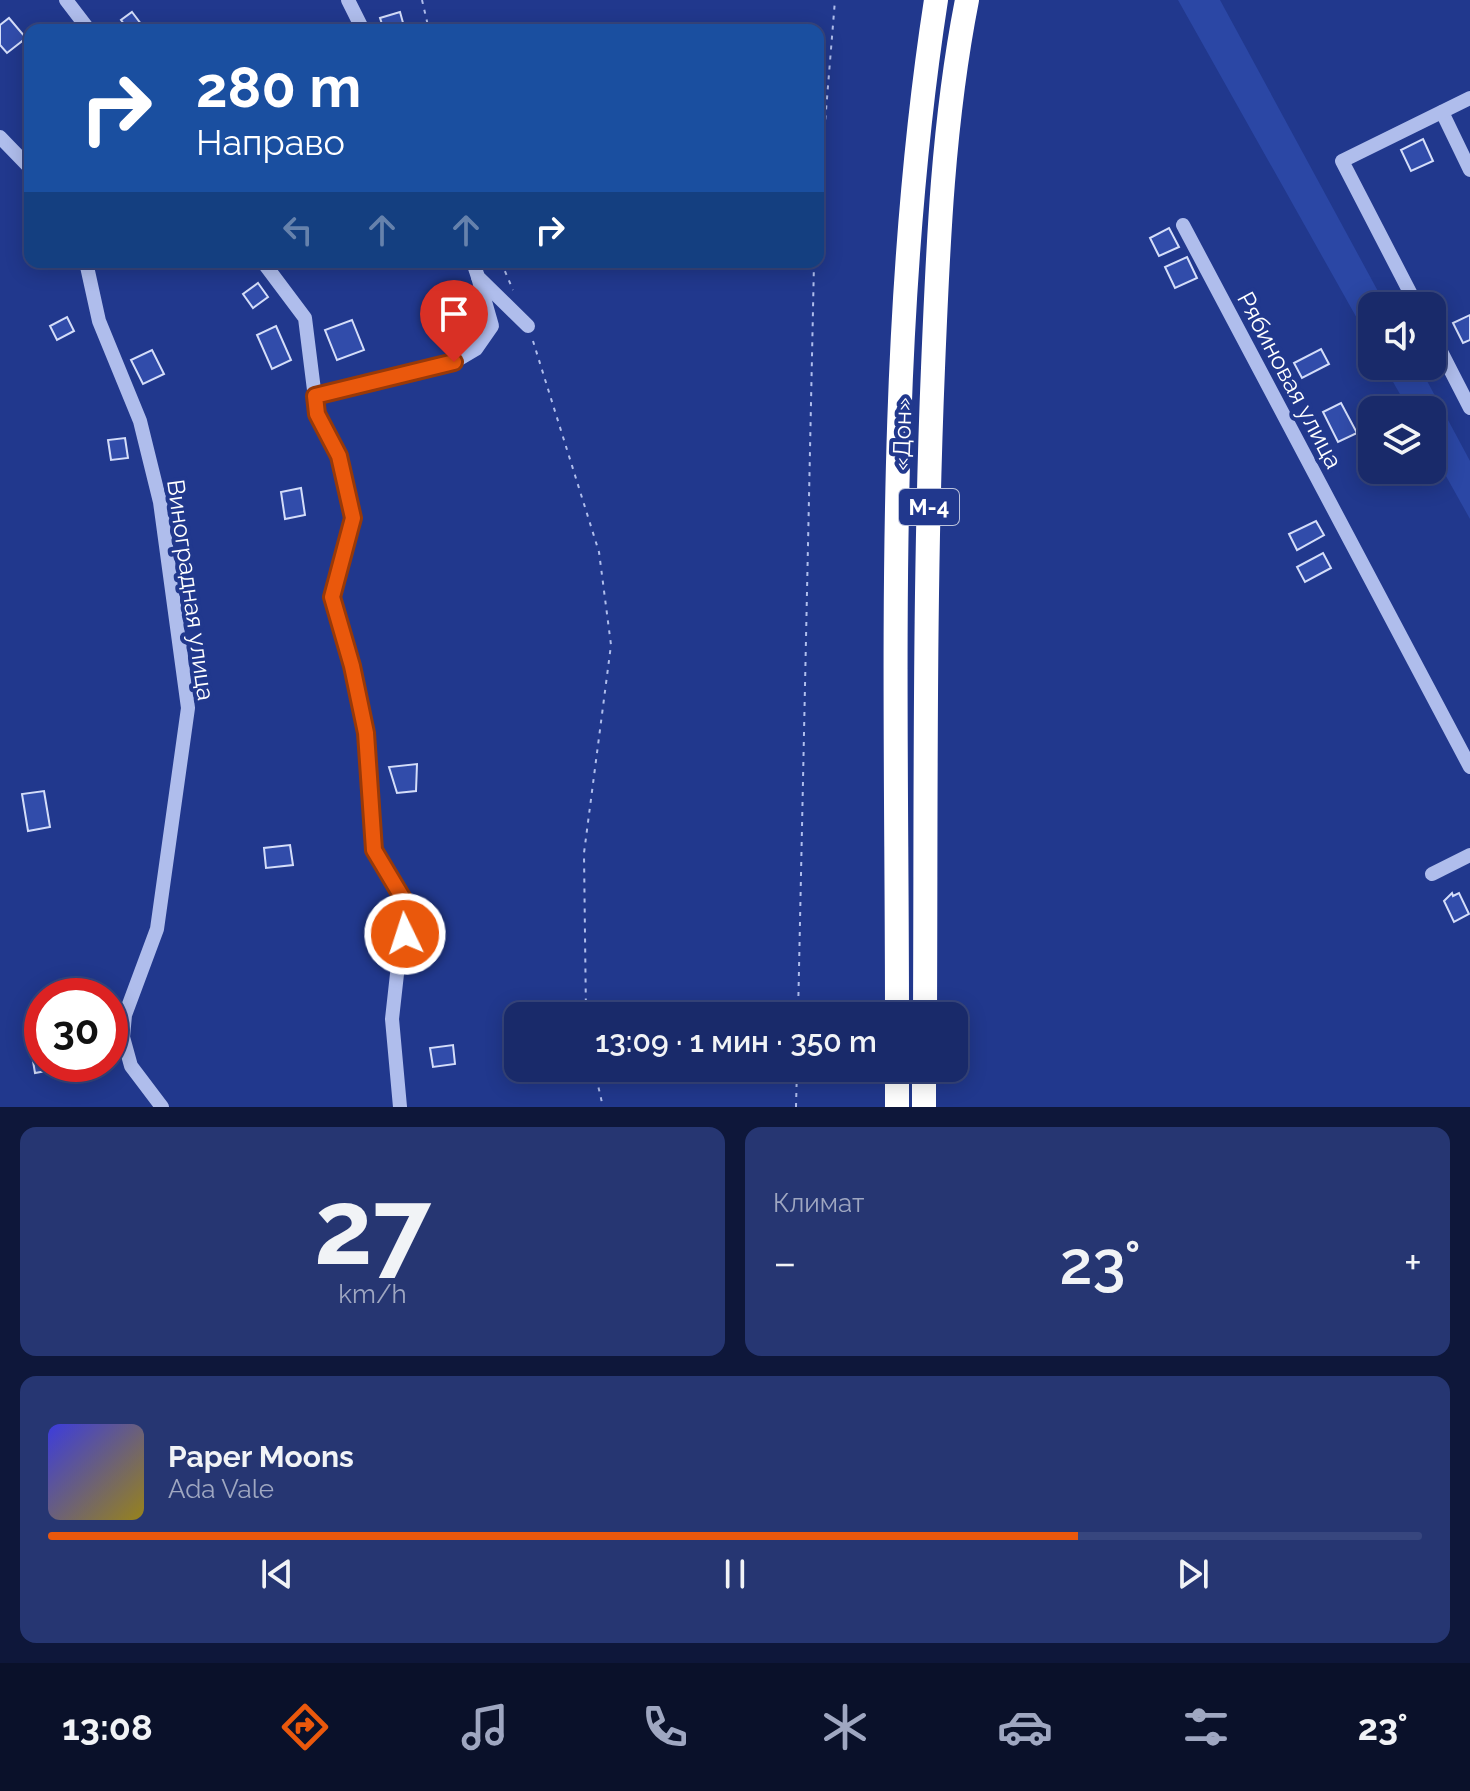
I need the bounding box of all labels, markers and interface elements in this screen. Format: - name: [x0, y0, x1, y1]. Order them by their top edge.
- text: 280 m: [196, 54, 361, 120]
- icon: right: [64, 56, 168, 160]
- text: Направо: [196, 121, 345, 163]
- icon: left: [276, 208, 320, 252]
- icon: ahead: [360, 208, 404, 252]
- icon: ahead: [444, 208, 488, 252]
- icon: right: [528, 208, 572, 252]
- pin: [420, 280, 488, 362]
- street label: Рябиновая улица: [1231, 287, 1349, 473]
- icon: arrive: [432, 292, 476, 336]
- map controls: [1358, 292, 1446, 484]
- button: sound: [1358, 292, 1446, 380]
- button: layers: [1358, 396, 1446, 484]
- street label: «Дон»: [886, 397, 918, 471]
- street label: Виноградная улица: [161, 478, 221, 702]
- road number: М-4: [899, 489, 959, 525]
- position arrow: [363, 892, 447, 976]
- speed limit sign: 30: [24, 978, 128, 1082]
- text: 13:09 · 1 мин · 350 m: [595, 1024, 877, 1059]
- text: 27: [314, 1166, 431, 1288]
- text: Климат: [773, 1188, 864, 1218]
- text: 23°: [1060, 1228, 1141, 1298]
- text: −: [773, 1237, 797, 1288]
- text: +: [1404, 1237, 1422, 1288]
- text: km/h: [338, 1279, 407, 1309]
- text: Paper Moons: [168, 1439, 354, 1474]
- text: Ada Vale: [168, 1474, 274, 1504]
- icon: previous: [255, 1552, 299, 1596]
- icon: pause: [713, 1552, 757, 1596]
- icon: next: [1171, 1552, 1215, 1596]
- icon: directions: [277, 1699, 333, 1755]
- icon: music: [457, 1699, 513, 1755]
- icon: phone: [637, 1699, 693, 1755]
- icon: climate: [817, 1699, 873, 1755]
- icon: car: [997, 1699, 1053, 1755]
- icon: filters: [1178, 1699, 1234, 1755]
- text: 13:08: [62, 1706, 153, 1748]
- text: 23°: [1358, 1706, 1408, 1748]

